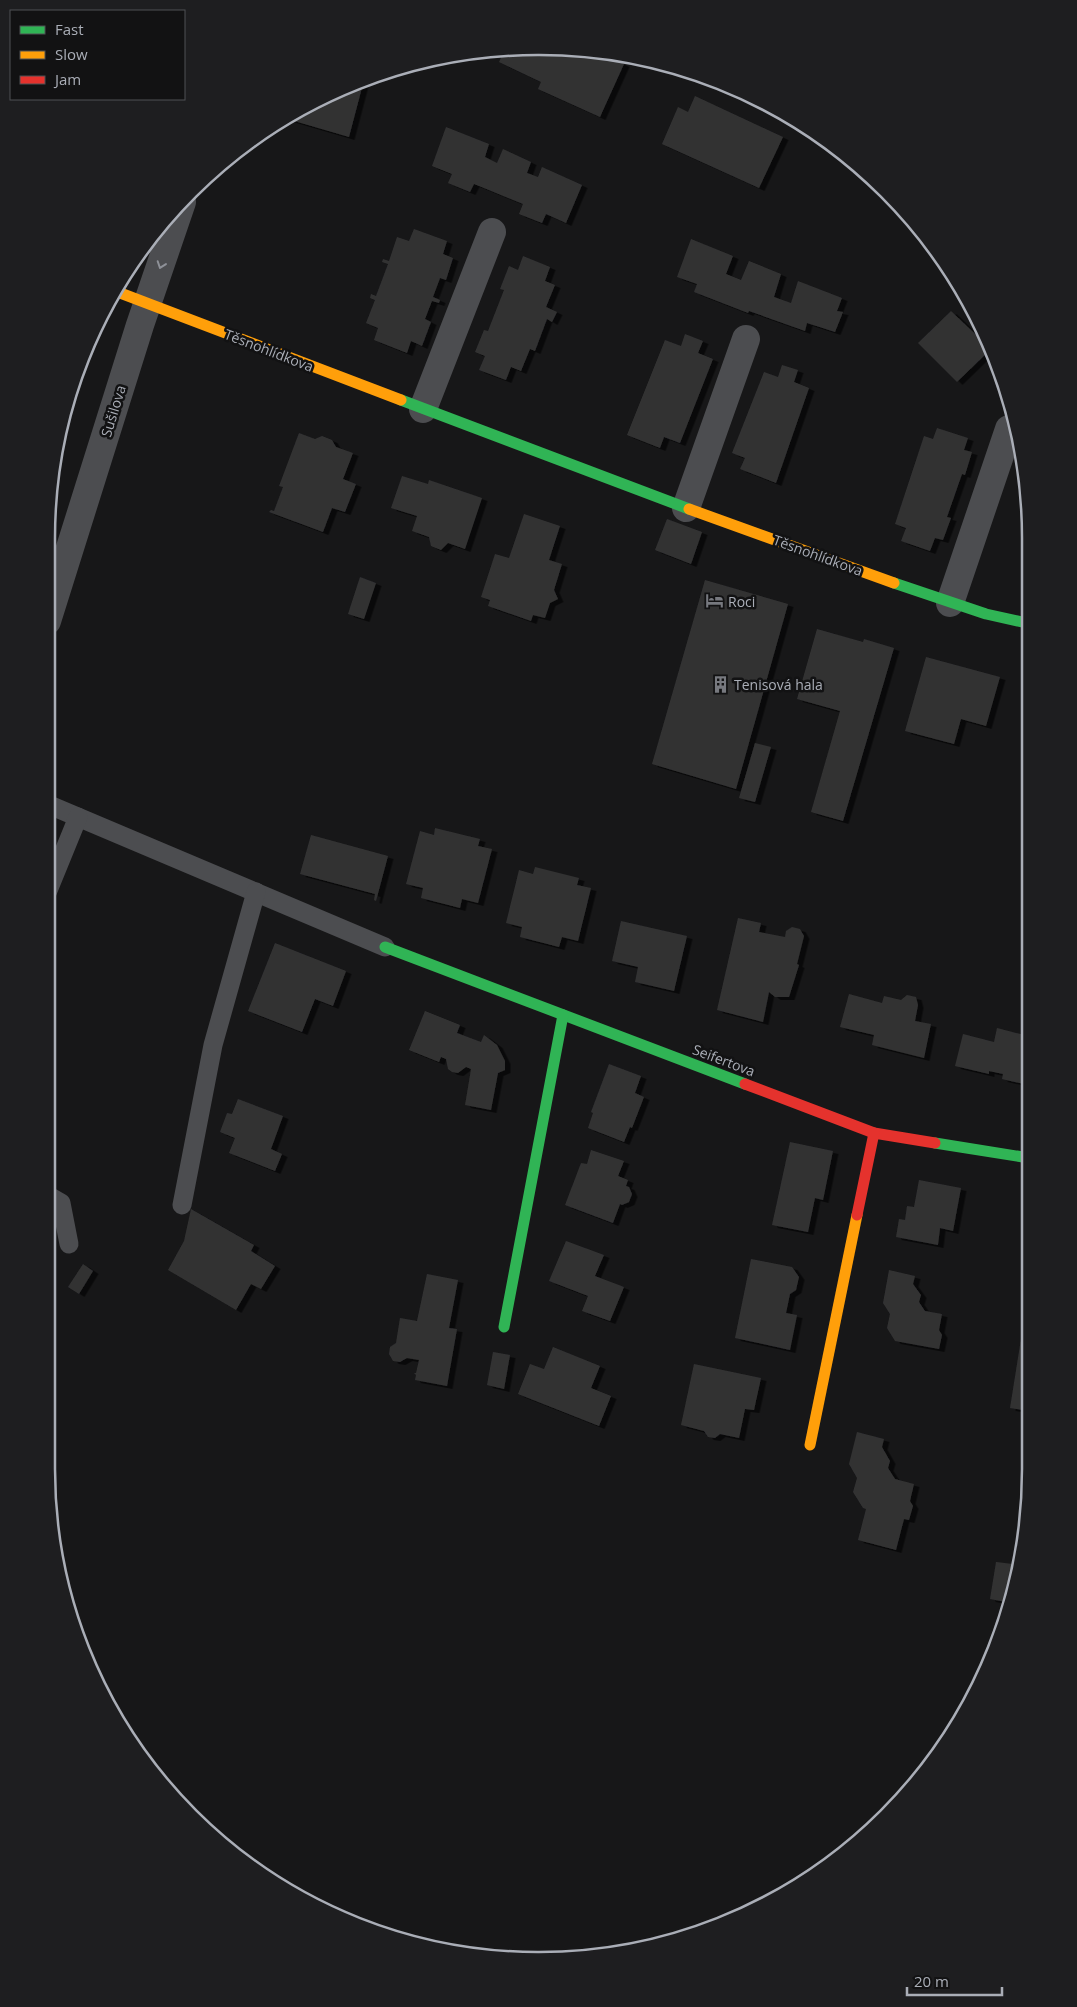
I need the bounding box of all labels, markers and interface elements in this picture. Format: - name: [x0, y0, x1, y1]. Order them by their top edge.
- legend: [10, 10, 185, 100]
- text: Fast: [55, 19, 84, 39]
- text: Slow: [55, 44, 88, 64]
- text: Jam: [53, 69, 81, 89]
- one-way arrow: [157, 260, 167, 269]
- street label: Těsnohlídkova: [222, 324, 316, 376]
- street label: Sušilova: [96, 383, 130, 439]
- street label: Těsnohlídkova: [771, 530, 865, 580]
- hotel icon: Roci: [704, 591, 724, 611]
- place label: Roci: [728, 592, 755, 611]
- building icon: Tenisová hala: [710, 674, 730, 694]
- place label: Tenisová hala: [734, 675, 823, 694]
- street label: Seifertova: [690, 1039, 758, 1081]
- scale bar: [907, 1964, 1002, 1996]
- text: 20 m: [914, 1971, 949, 1991]

